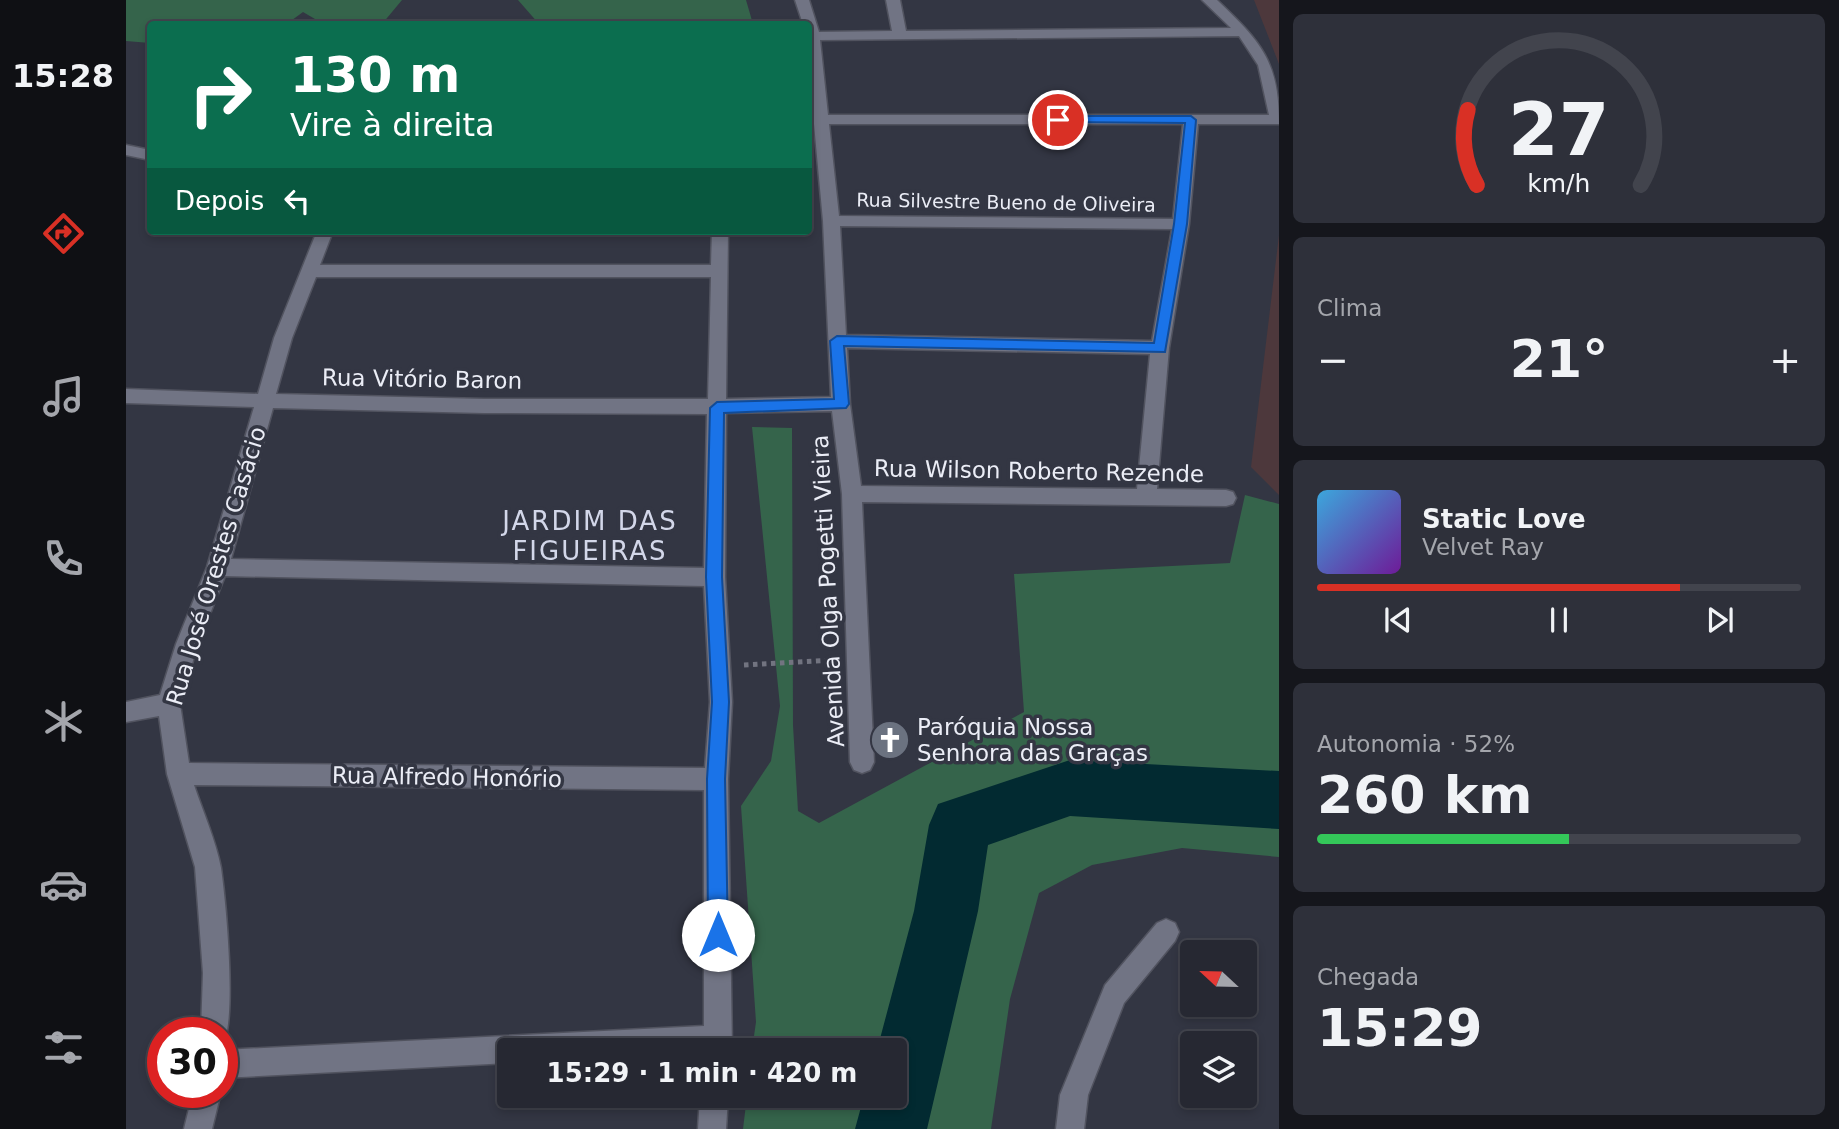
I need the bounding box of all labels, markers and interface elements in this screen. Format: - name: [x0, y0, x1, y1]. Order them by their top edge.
- text: 130 m: [290, 47, 460, 104]
- icon: right: [175, 49, 266, 140]
- text: 15:28: [12, 57, 114, 95]
- text: 27: [1508, 87, 1610, 172]
- pin: [1028, 90, 1088, 150]
- icon: arrive: [1039, 101, 1077, 139]
- text: Vire à direita: [290, 106, 495, 144]
- text: km/h: [1527, 168, 1591, 197]
- icon: left: [278, 182, 316, 220]
- text: Depois: [175, 186, 264, 216]
- street label: Rua Silvestre Bueno de Oliveira: [856, 188, 1156, 216]
- icon: directions: [39, 209, 88, 258]
- text: Clima: [1317, 295, 1382, 321]
- text: 21°: [1510, 329, 1608, 389]
- text: −: [1317, 338, 1349, 382]
- text: +: [1769, 338, 1801, 382]
- street label: Rua Vitório Baron: [322, 364, 522, 394]
- icon: music: [39, 372, 88, 421]
- street label: Rua José Orestes Casácio: [161, 423, 271, 709]
- street label: Avenida Olga Pogetti Vieira: [807, 434, 849, 748]
- street label: Rua Wilson Roberto Rezende: [874, 455, 1204, 487]
- text: Static Love: [1422, 504, 1586, 534]
- district label: JARDIM DAS FIGUEIRAS: [500, 506, 678, 566]
- icon: phone: [39, 534, 88, 583]
- text: Velvet Ray: [1422, 534, 1544, 560]
- icon: previous: [1379, 601, 1417, 639]
- icon: pause: [1540, 601, 1578, 639]
- icon: next: [1701, 601, 1739, 639]
- icon: climate: [39, 697, 88, 746]
- place label: Paróquia Nossa Senhora das Graças: [917, 714, 1148, 766]
- church icon: Paróquia Nossa Senhora das Graças: [869, 719, 911, 761]
- text: Autonomia · 52%: [1317, 731, 1515, 757]
- street label: Rua Alfredo Honório: [332, 762, 562, 792]
- text: 260 km: [1317, 765, 1532, 825]
- icon: car: [39, 860, 88, 909]
- position arrow: [681, 898, 755, 972]
- north arrow: [1180, 940, 1256, 1017]
- map controls: [1180, 940, 1257, 1108]
- text: Chegada: [1317, 964, 1419, 990]
- text: 15:29: [1317, 998, 1483, 1058]
- speed limit sign: 30: [147, 1017, 238, 1108]
- icon: filters: [39, 1023, 88, 1072]
- button: layers: [1180, 1031, 1257, 1108]
- text: 15:29 · 1 min · 420 m: [547, 1058, 857, 1088]

